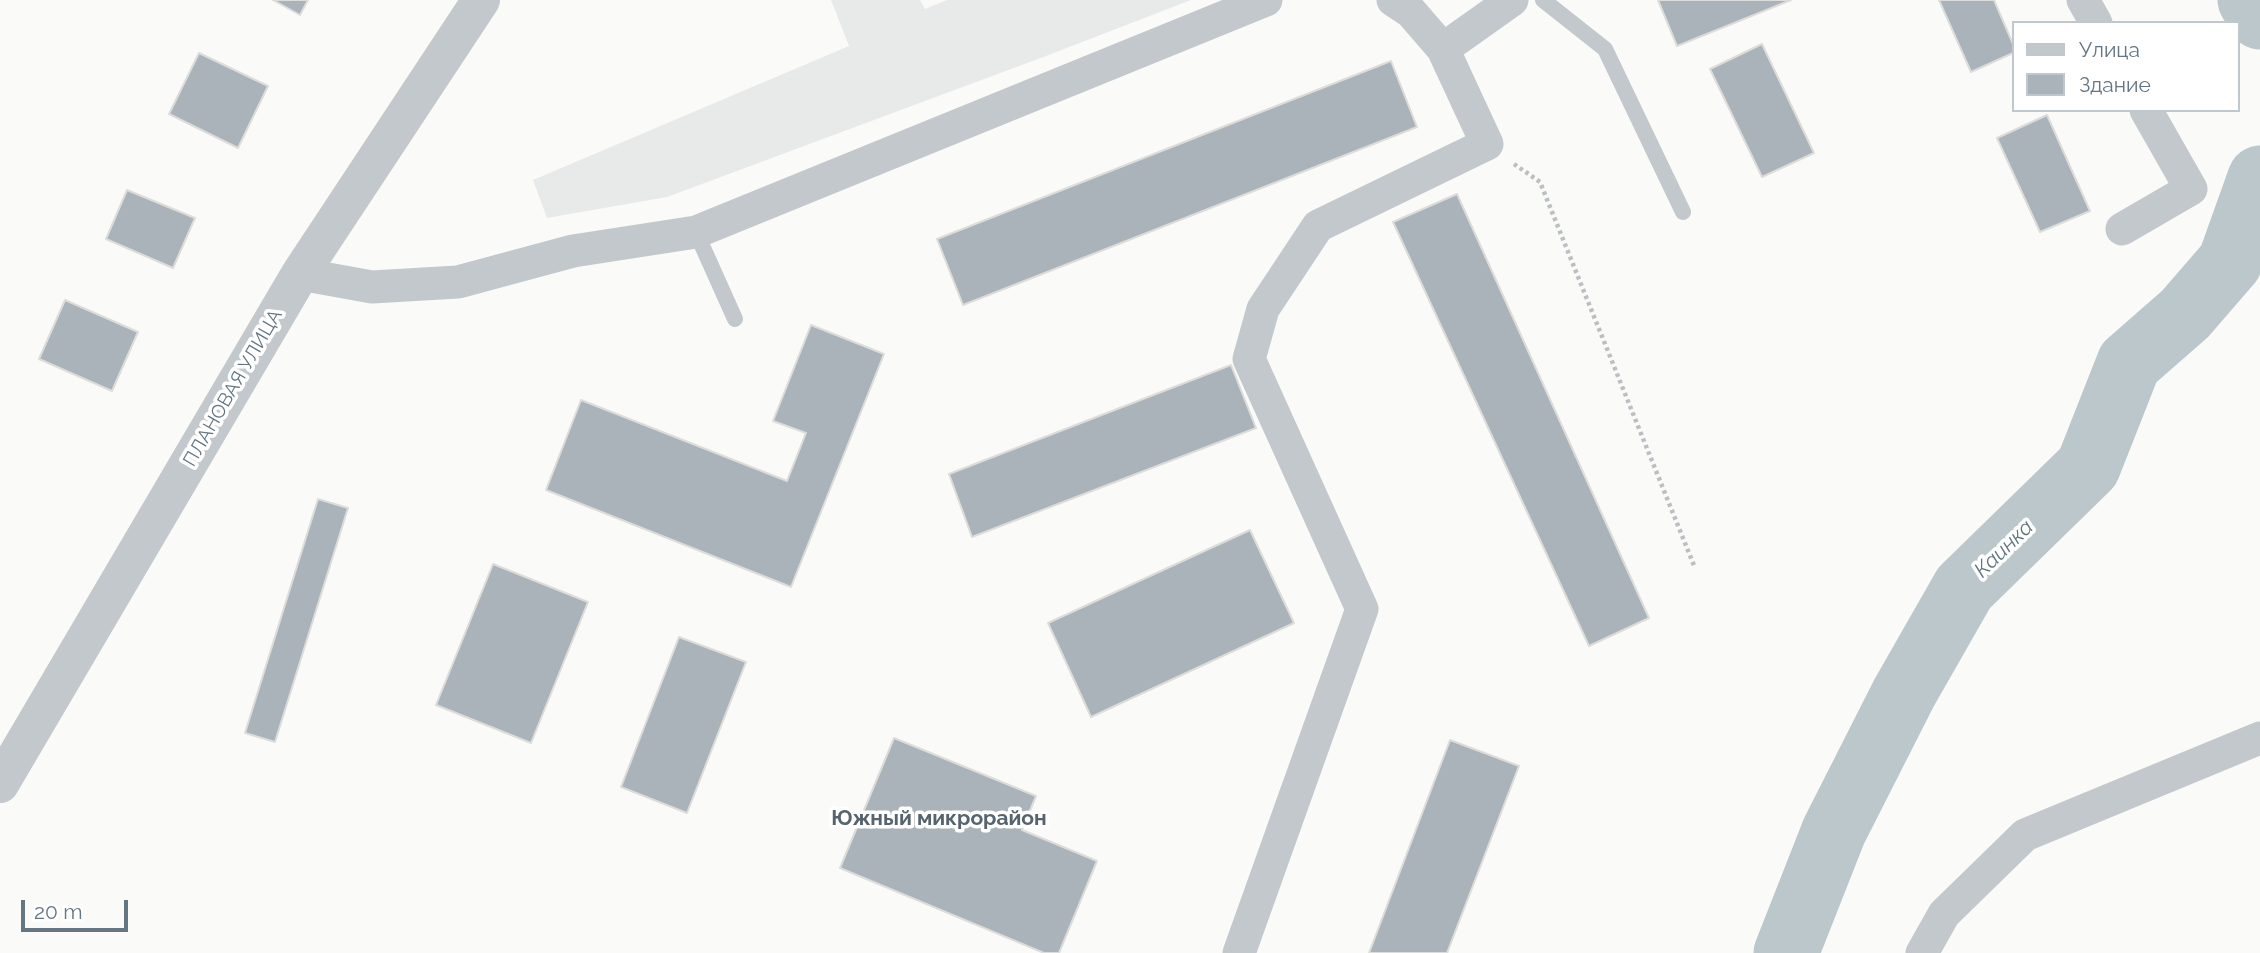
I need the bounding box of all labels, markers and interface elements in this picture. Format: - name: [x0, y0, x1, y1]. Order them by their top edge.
- legend: [2011, 21, 2239, 112]
- text: Улица: [2079, 37, 2140, 62]
- text: Здание: [2079, 72, 2151, 97]
- street label: ПЛАНОВАЯ УЛИЦА: [179, 305, 287, 471]
- water label: Каинка: [1969, 515, 2039, 583]
- district label: Южный микрорайон: [831, 806, 1047, 832]
- scale bar: [24, 886, 131, 930]
- text: 20 m: [34, 899, 82, 924]

